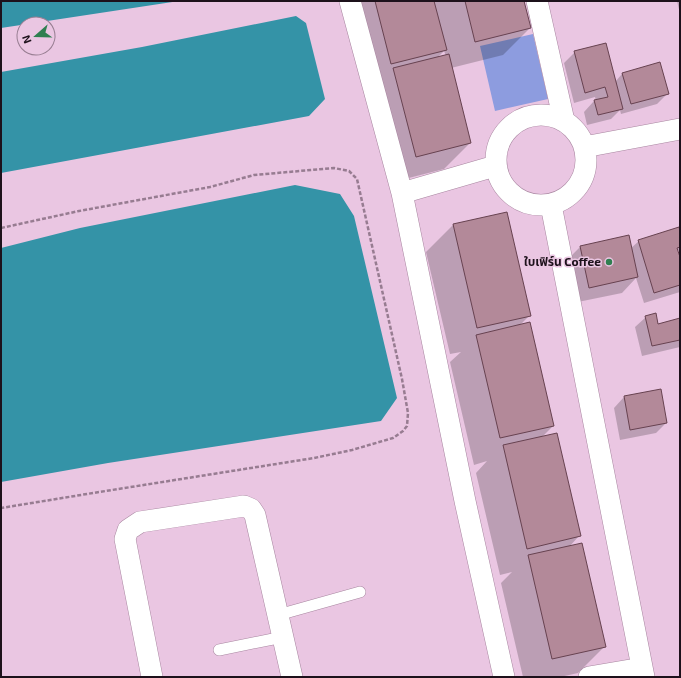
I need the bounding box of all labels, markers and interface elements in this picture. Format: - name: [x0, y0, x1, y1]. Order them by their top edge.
- north arrow: [16, 16, 56, 56]
- text: N: [19, 34, 34, 46]
- place label: ใบเฟิร์น Coffee: [524, 254, 601, 268]
- marker: ใบเฟิร์น Coffee: [604, 257, 614, 267]

